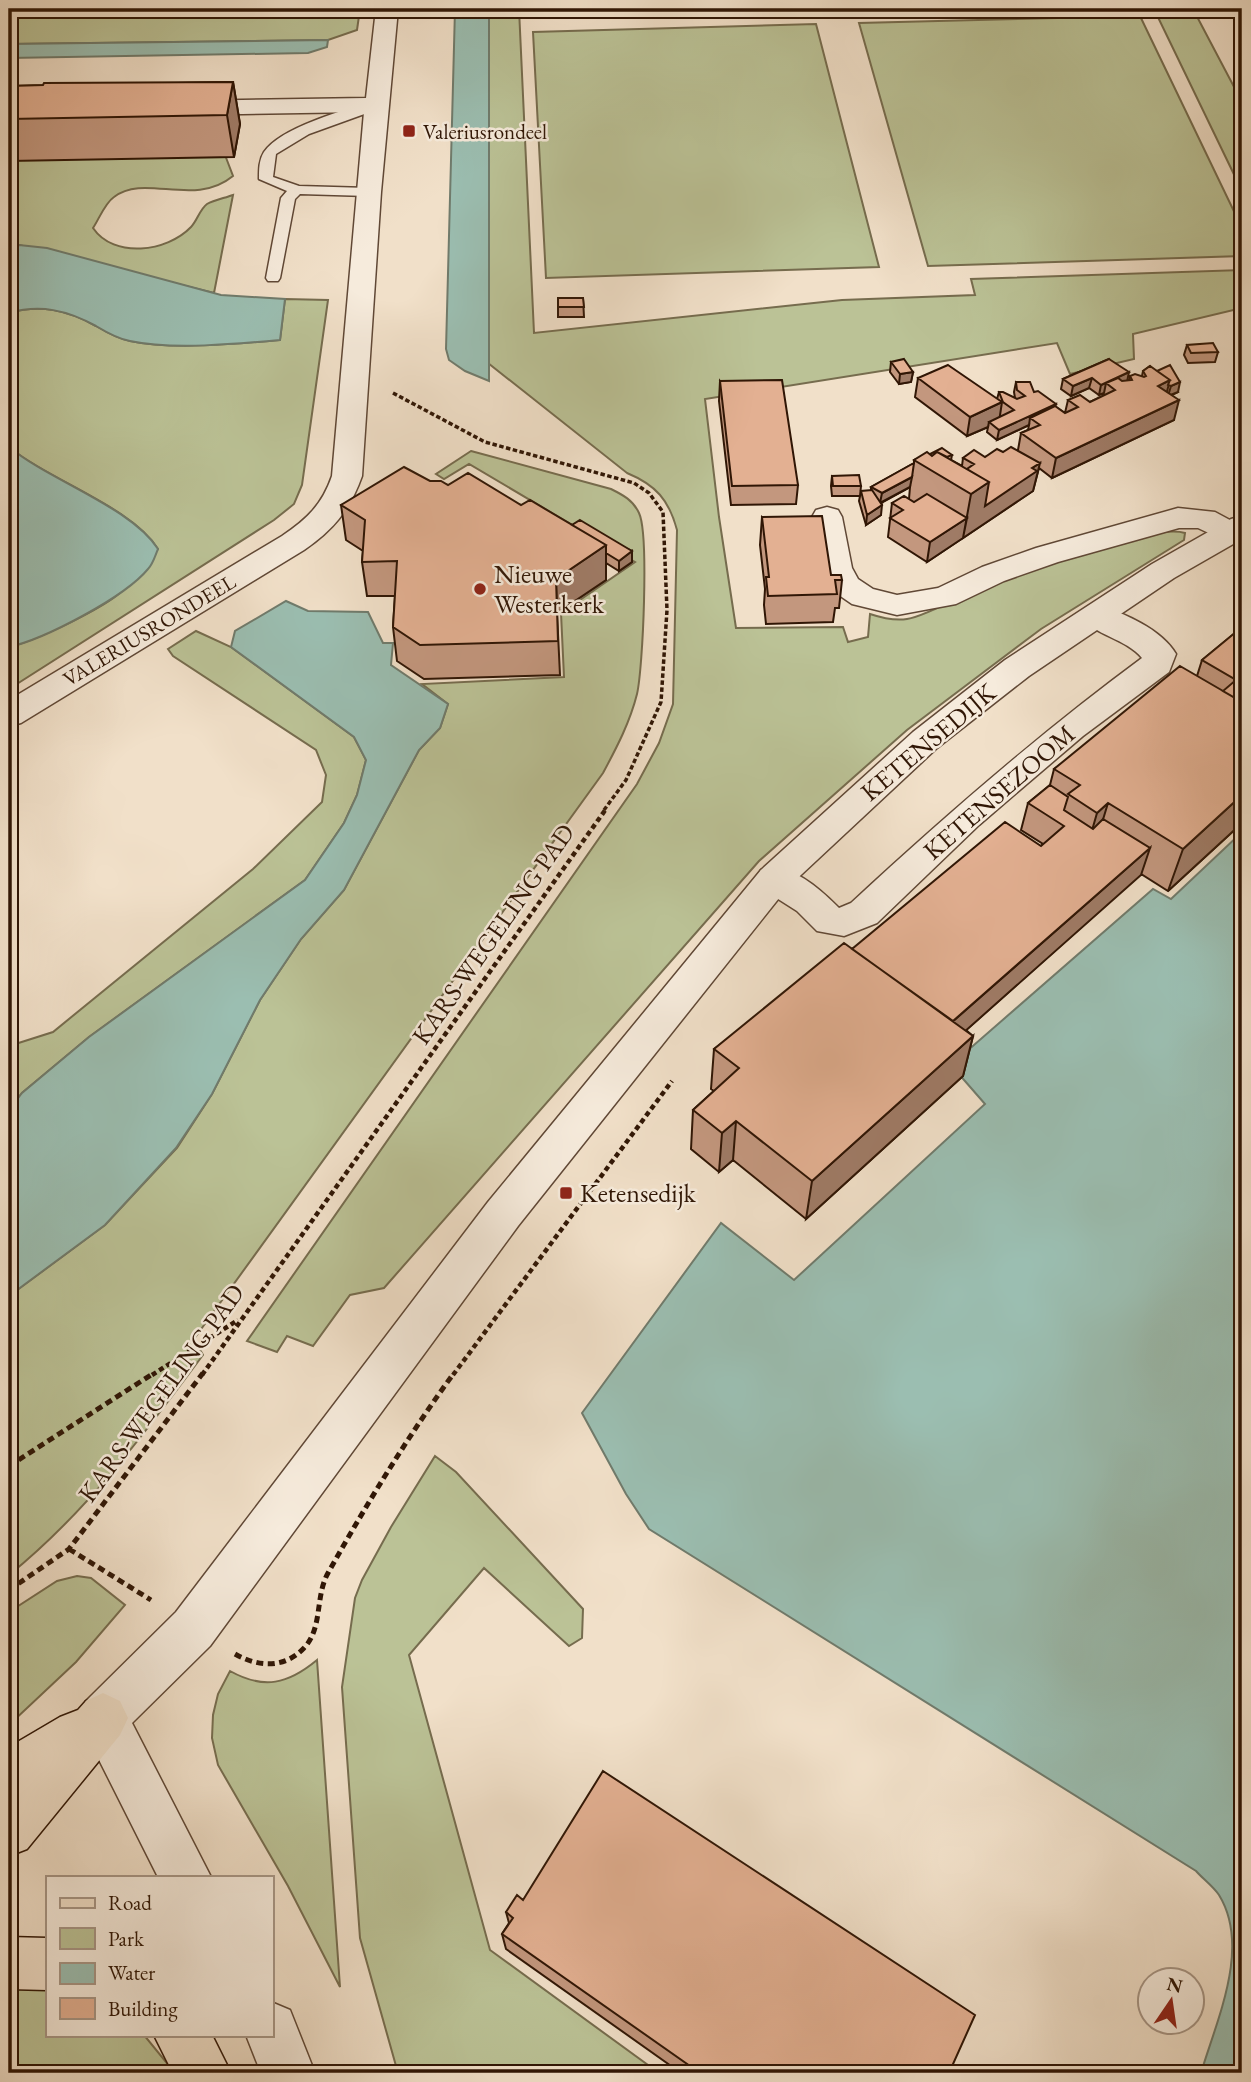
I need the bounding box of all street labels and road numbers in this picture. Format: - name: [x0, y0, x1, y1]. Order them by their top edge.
- street label: VALERIUSRONDEEL: [58, 567, 241, 692]
- street label: KETENSEDIJK: [853, 675, 1003, 809]
- street label: KETENSEZOOM: [916, 717, 1082, 867]
- street label: KARS-WEGELING PAD: [404, 817, 582, 1051]
- street label: KARS-WEGELING PAD: [70, 1277, 252, 1509]

